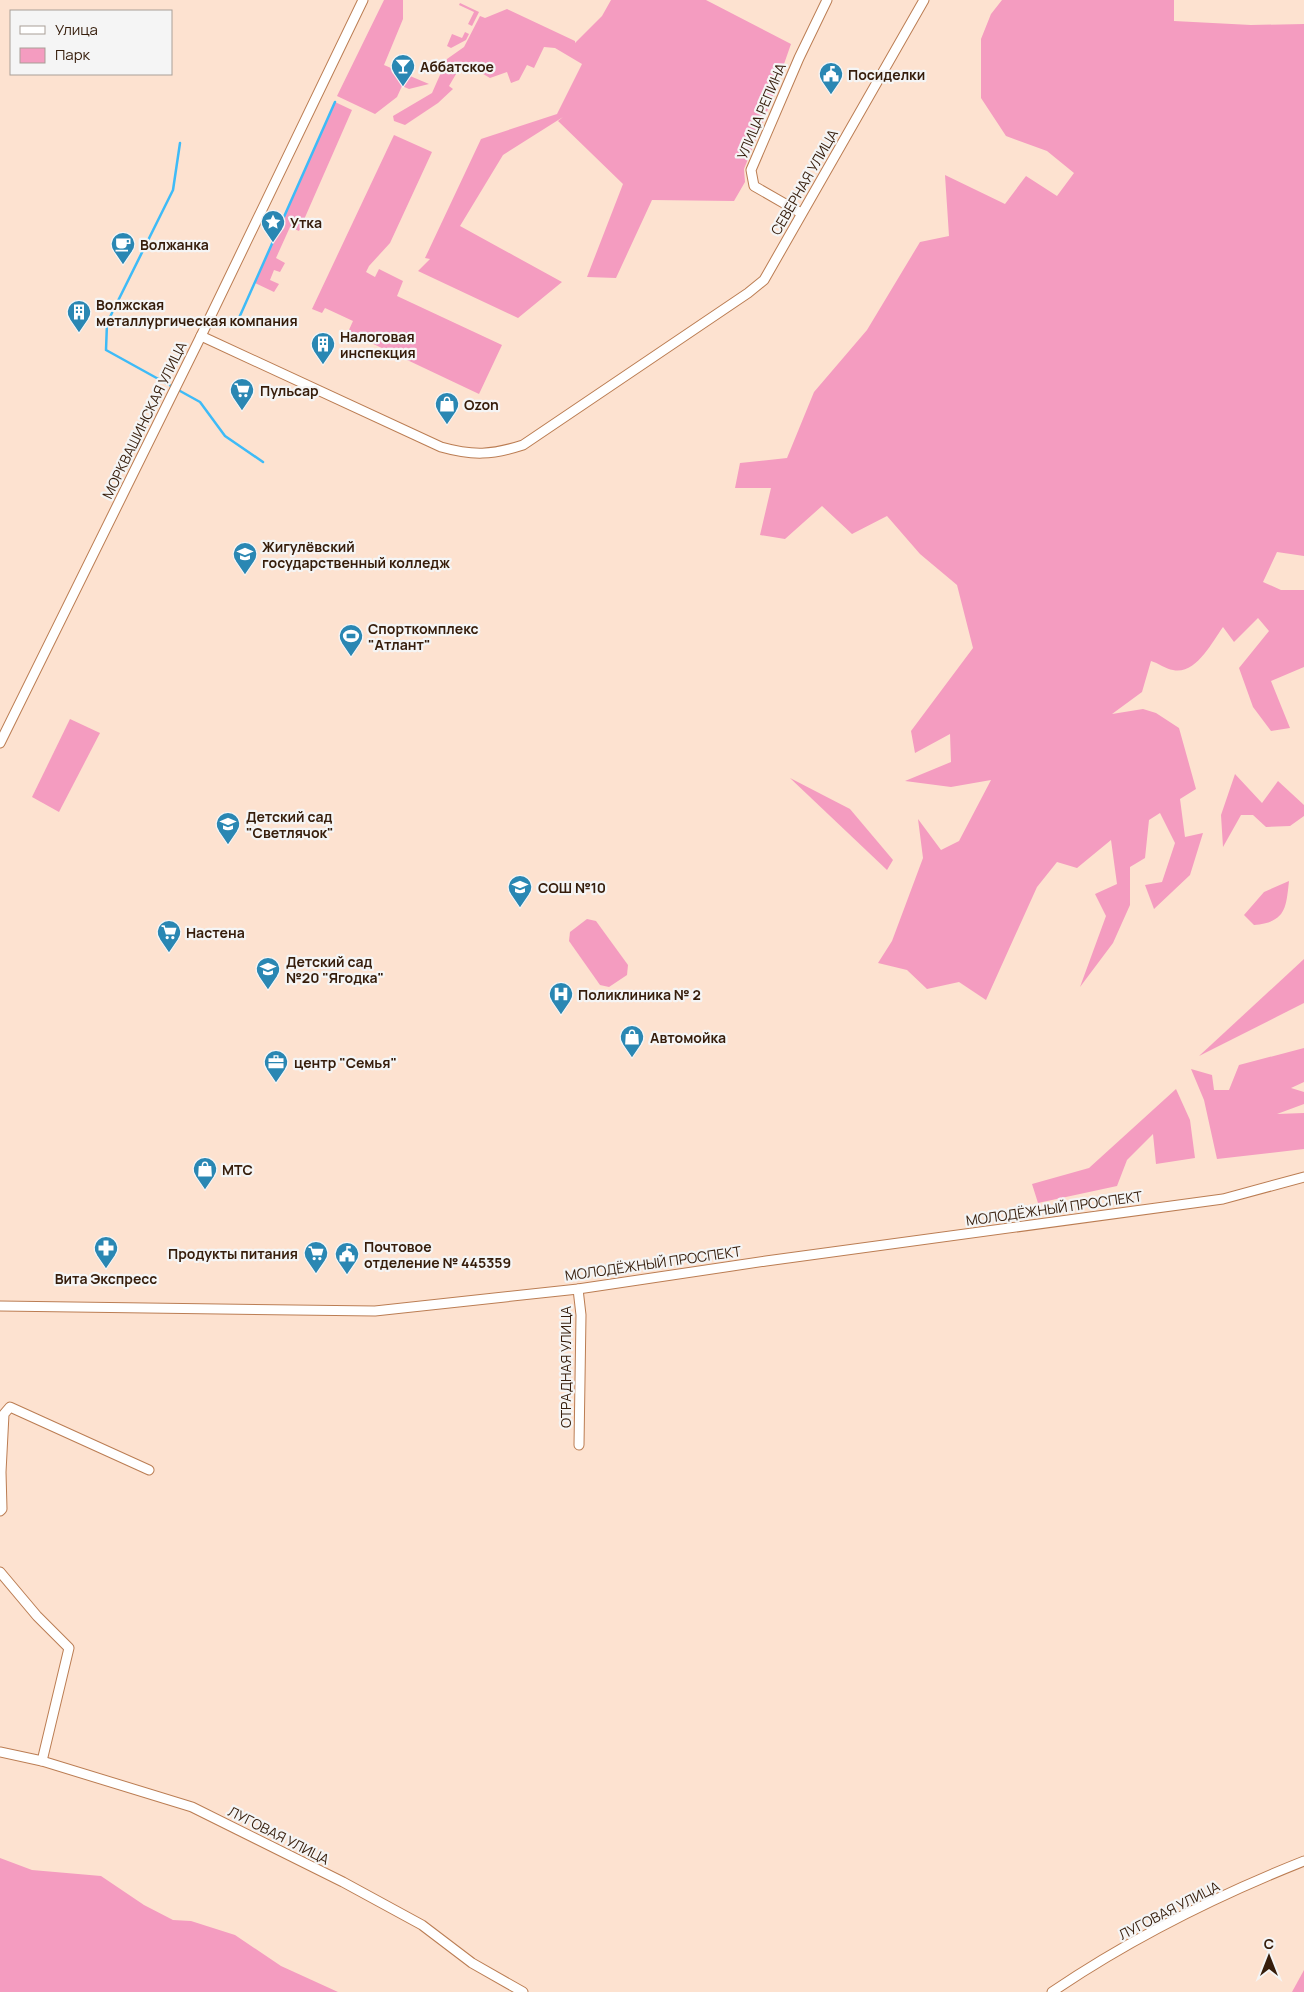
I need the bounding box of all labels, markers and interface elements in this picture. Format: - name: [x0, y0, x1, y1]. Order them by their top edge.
- legend: [10, 10, 172, 75]
- text: Улица: [55, 19, 98, 40]
- text: Парк: [55, 44, 91, 65]
- bar icon: Аббатское: [390, 53, 416, 87]
- place label: Аббатское: [420, 57, 494, 76]
- street label: УЛИЦА РЕПИНА: [732, 60, 790, 162]
- public building icon: Посиделки: [818, 61, 844, 95]
- place label: Посиделки: [848, 65, 925, 84]
- street label: СЕВЕРНАЯ УЛИЦА: [766, 126, 842, 238]
- place icon: Утка: [260, 209, 286, 243]
- place label: Утка: [290, 213, 322, 232]
- cafe icon: Волжанка: [110, 231, 136, 265]
- place label: Волжанка: [140, 235, 209, 254]
- place label: Волжская металлургическая компания: [96, 295, 298, 330]
- building icon: Волжская металлургическая компания: [66, 299, 92, 333]
- place label: Налоговая инспекция: [340, 327, 416, 362]
- building icon: Налоговая инспекция: [310, 331, 336, 365]
- street label: МОРКВАШИНСКАЯ УЛИЦА: [98, 338, 190, 502]
- supermarket icon: Пульсар: [229, 377, 255, 411]
- place label: Пульсар: [260, 381, 319, 400]
- shop icon: Ozon: [434, 391, 460, 425]
- place label: Ozon: [464, 395, 499, 414]
- place label: Жигулёвский государственный колледж: [262, 537, 450, 572]
- school or university icon: Жигулёвский государственный колледж: [232, 541, 258, 575]
- place label: Спорткомплекс "Атлант": [368, 619, 479, 654]
- sports icon: Спорткомплекс "Атлант": [338, 623, 364, 657]
- place label: Детский сад "Светлячок": [246, 807, 334, 842]
- school or university icon: Детский сад "Светлячок": [215, 811, 241, 845]
- school or university icon: СОШ №10: [507, 874, 533, 908]
- place label: СОШ №10: [538, 878, 606, 897]
- supermarket icon: Настена: [156, 919, 182, 953]
- place label: Настена: [186, 923, 245, 942]
- place label: Детский сад №20 "Ягодка": [286, 952, 384, 987]
- school or university icon: Детский сад №20 "Ягодка": [255, 956, 281, 990]
- hospital icon: Поликлиника № 2: [548, 981, 574, 1015]
- place label: Поликлиника № 2: [578, 985, 701, 1004]
- shop icon: Автомойка: [619, 1024, 645, 1058]
- place label: Автомойка: [650, 1028, 726, 1047]
- office icon: центр "Семья": [263, 1049, 289, 1083]
- place label: центр "Семья": [294, 1053, 397, 1072]
- shop icon: МТС: [192, 1156, 218, 1190]
- place label: МТС: [222, 1160, 253, 1179]
- street label: МОЛОДЁЖНЫЙ ПРОСПЕКТ: [965, 1186, 1144, 1230]
- pharmacy icon: Вита Экспресс: [93, 1235, 119, 1269]
- place label: Почтовое отделение № 445359: [364, 1237, 511, 1272]
- supermarket icon: Продукты питания: [303, 1240, 329, 1274]
- public building icon: Почтовое отделение № 445359: [334, 1241, 360, 1275]
- street label: МОЛОДЁЖНЫЙ ПРОСПЕКТ: [564, 1241, 743, 1285]
- place label: Продукты питания: [168, 1244, 298, 1263]
- place label: Вита Экспресс: [55, 1269, 157, 1288]
- street label: ОТРАДНАЯ УЛИЦА: [556, 1306, 575, 1428]
- street label: ЛУГОВАЯ УЛИЦА: [225, 1801, 333, 1869]
- street label: ЛУГОВАЯ УЛИЦА: [1115, 1876, 1223, 1944]
- north arrow: [1244, 1932, 1294, 1982]
- text: С: [1264, 1934, 1274, 1953]

